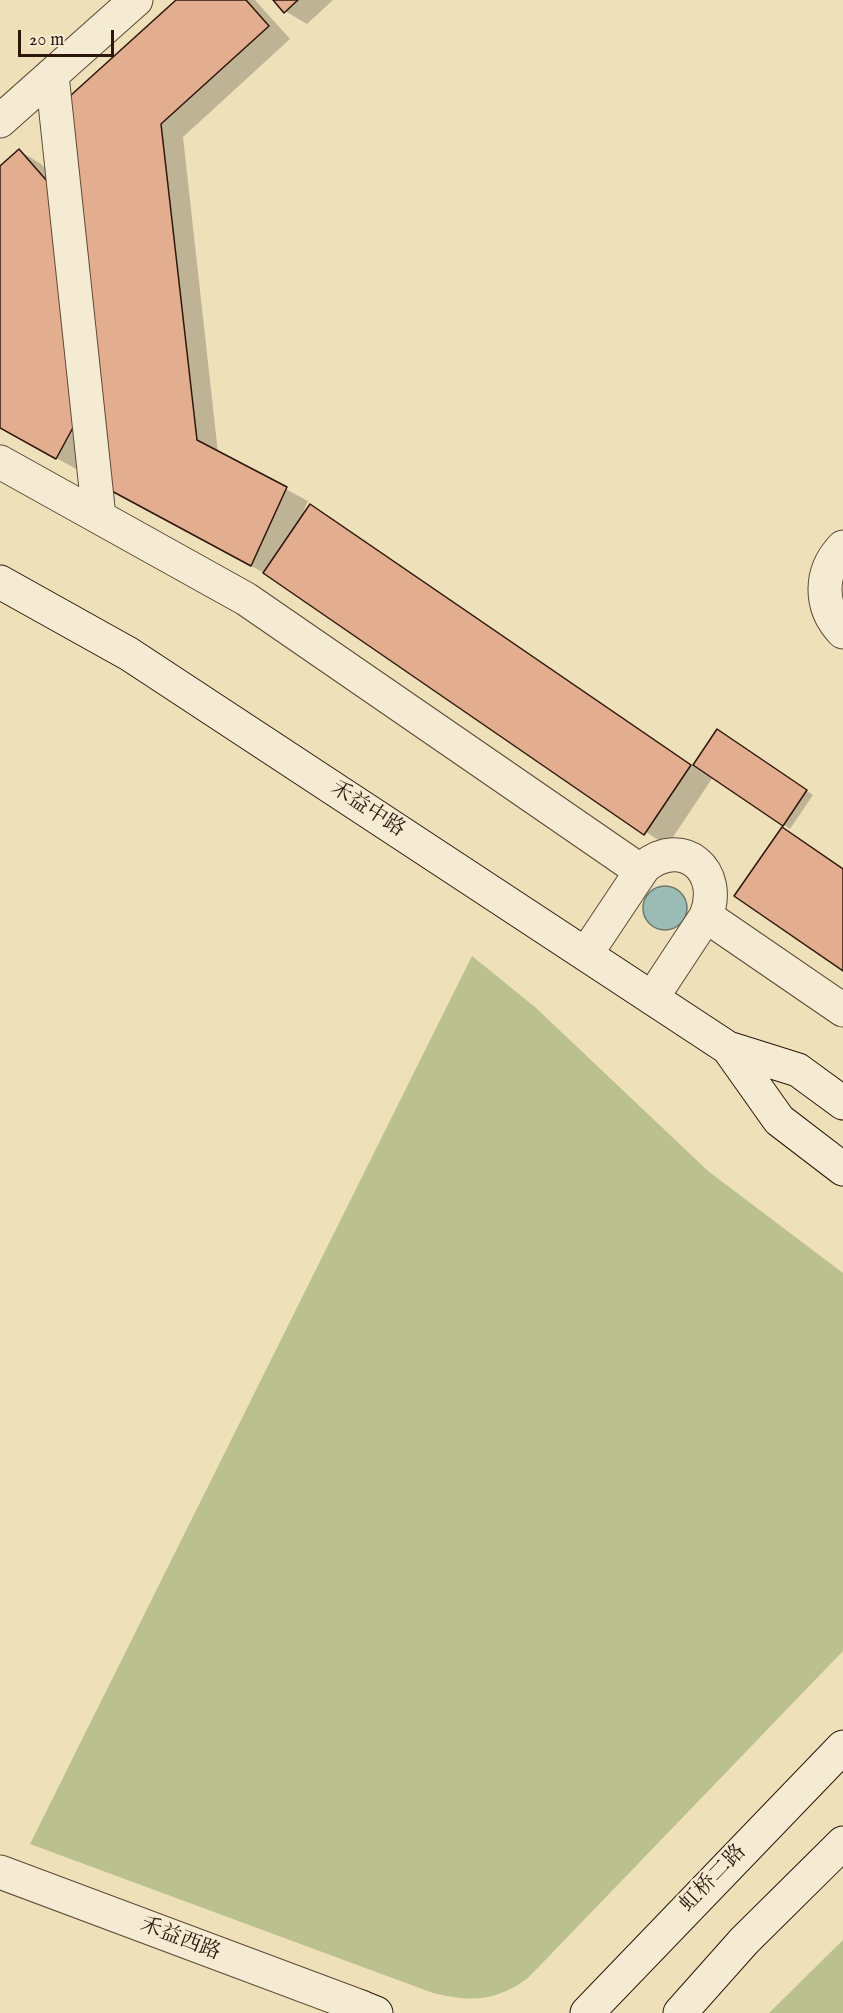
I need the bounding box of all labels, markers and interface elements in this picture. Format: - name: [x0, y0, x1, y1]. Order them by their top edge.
- scale bar: [21, 18, 117, 56]
- text: 20 m: [29, 29, 64, 52]
- street label: 禾益中路: [325, 777, 409, 843]
- street label: 虹桥二路: [676, 1840, 752, 1918]
- street label: 禾益西路: [136, 1913, 224, 1967]

